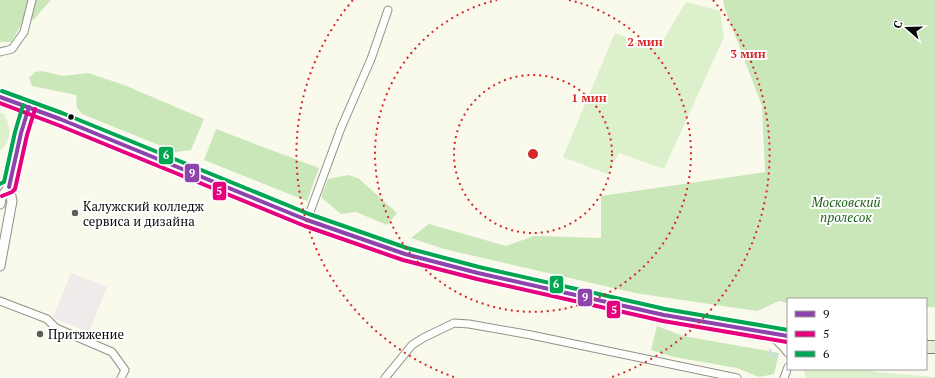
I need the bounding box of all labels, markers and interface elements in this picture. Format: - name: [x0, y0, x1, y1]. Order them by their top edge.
- north arrow: [887, 8, 927, 48]
- text: С: [890, 19, 905, 30]
- text: 2 мин: [627, 34, 663, 49]
- text: 3 мин: [730, 46, 766, 61]
- text: 1 мин: [571, 90, 607, 105]
- unlabelled marker: [66, 112, 76, 122]
- line badge: 6: [158, 146, 174, 165]
- centre of rings: [526, 147, 540, 161]
- text: 6: [163, 148, 169, 162]
- line badge: 9: [184, 163, 200, 183]
- text: 9: [189, 166, 195, 180]
- line badge: 5: [212, 181, 227, 201]
- text: 5: [216, 184, 222, 198]
- park label: Московский пролесок: [810, 193, 881, 226]
- place label: Калужский колледж сервиса и дизайна: [83, 197, 205, 230]
- marker: Калужский колледж сервиса и дизайна: [70, 208, 80, 218]
- line badge: 6: [549, 275, 564, 294]
- text: 6: [553, 277, 559, 291]
- line badge: 9: [577, 288, 593, 307]
- text: 9: [582, 290, 588, 304]
- legend: [787, 298, 927, 370]
- line badge: 5: [606, 300, 621, 319]
- text: 5: [611, 303, 617, 317]
- text: 9: [823, 306, 829, 321]
- place label: Притяжение: [48, 325, 124, 343]
- text: 5: [823, 326, 829, 341]
- marker: Притяжение: [35, 329, 45, 339]
- text: 6: [823, 346, 830, 361]

